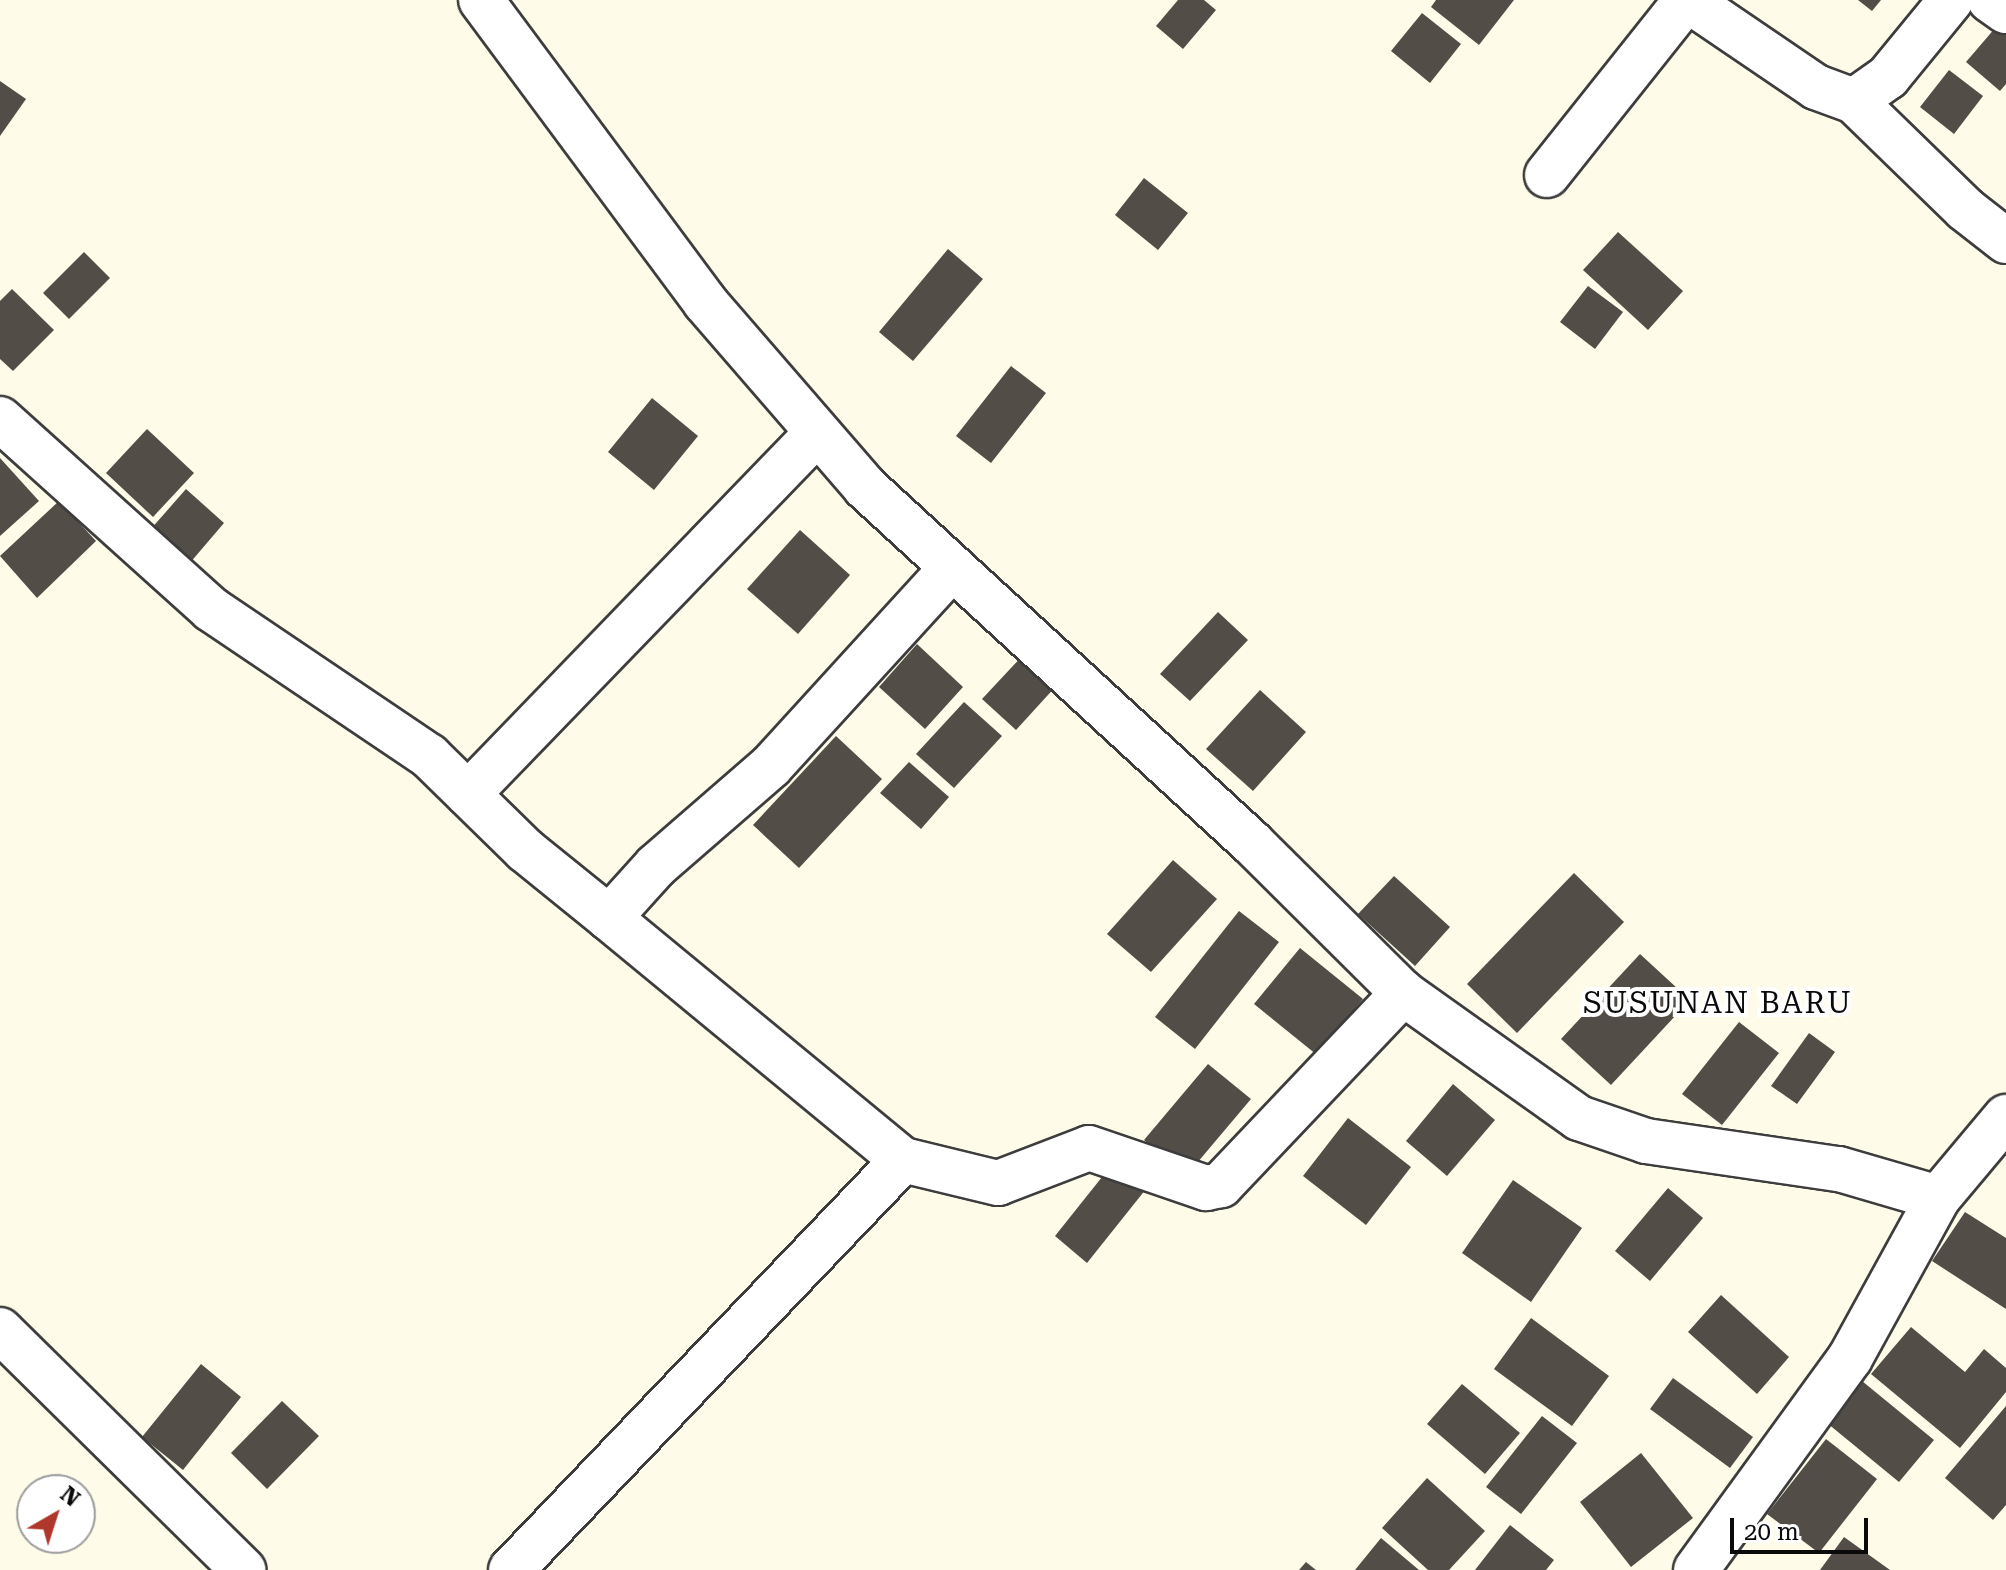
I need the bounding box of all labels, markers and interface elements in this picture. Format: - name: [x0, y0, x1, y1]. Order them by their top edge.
- district label: SUSUNAN BARU: [1583, 985, 1853, 1021]
- north arrow: [16, 1474, 96, 1554]
- text: N: [56, 1481, 85, 1512]
- scale bar: [1734, 1502, 1872, 1552]
- text: 20 m: [1744, 1518, 1799, 1546]

